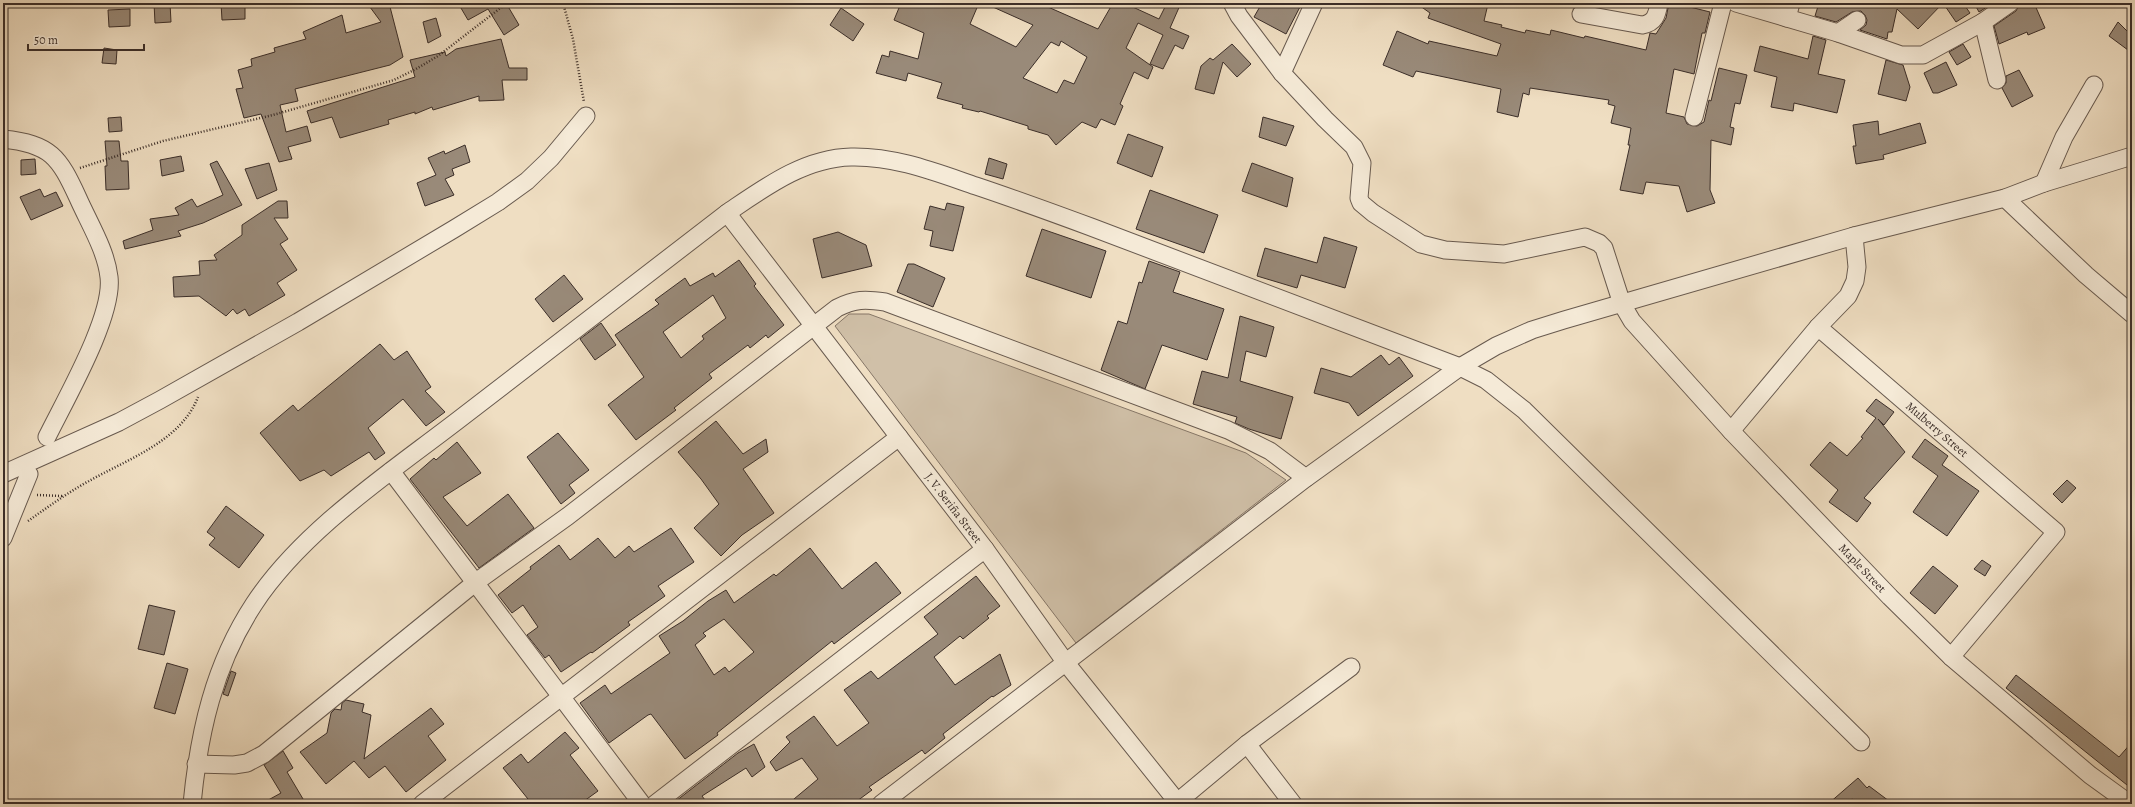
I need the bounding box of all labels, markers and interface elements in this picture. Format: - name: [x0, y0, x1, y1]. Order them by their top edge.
- scale bar: [28, 26, 144, 52]
- text: 50 m: [34, 32, 58, 48]
- street label: Mulberry Street: [1902, 398, 1972, 461]
- street label: J. V. Seriña Street: [921, 470, 986, 547]
- street label: Maple Street: [1835, 540, 1890, 596]

